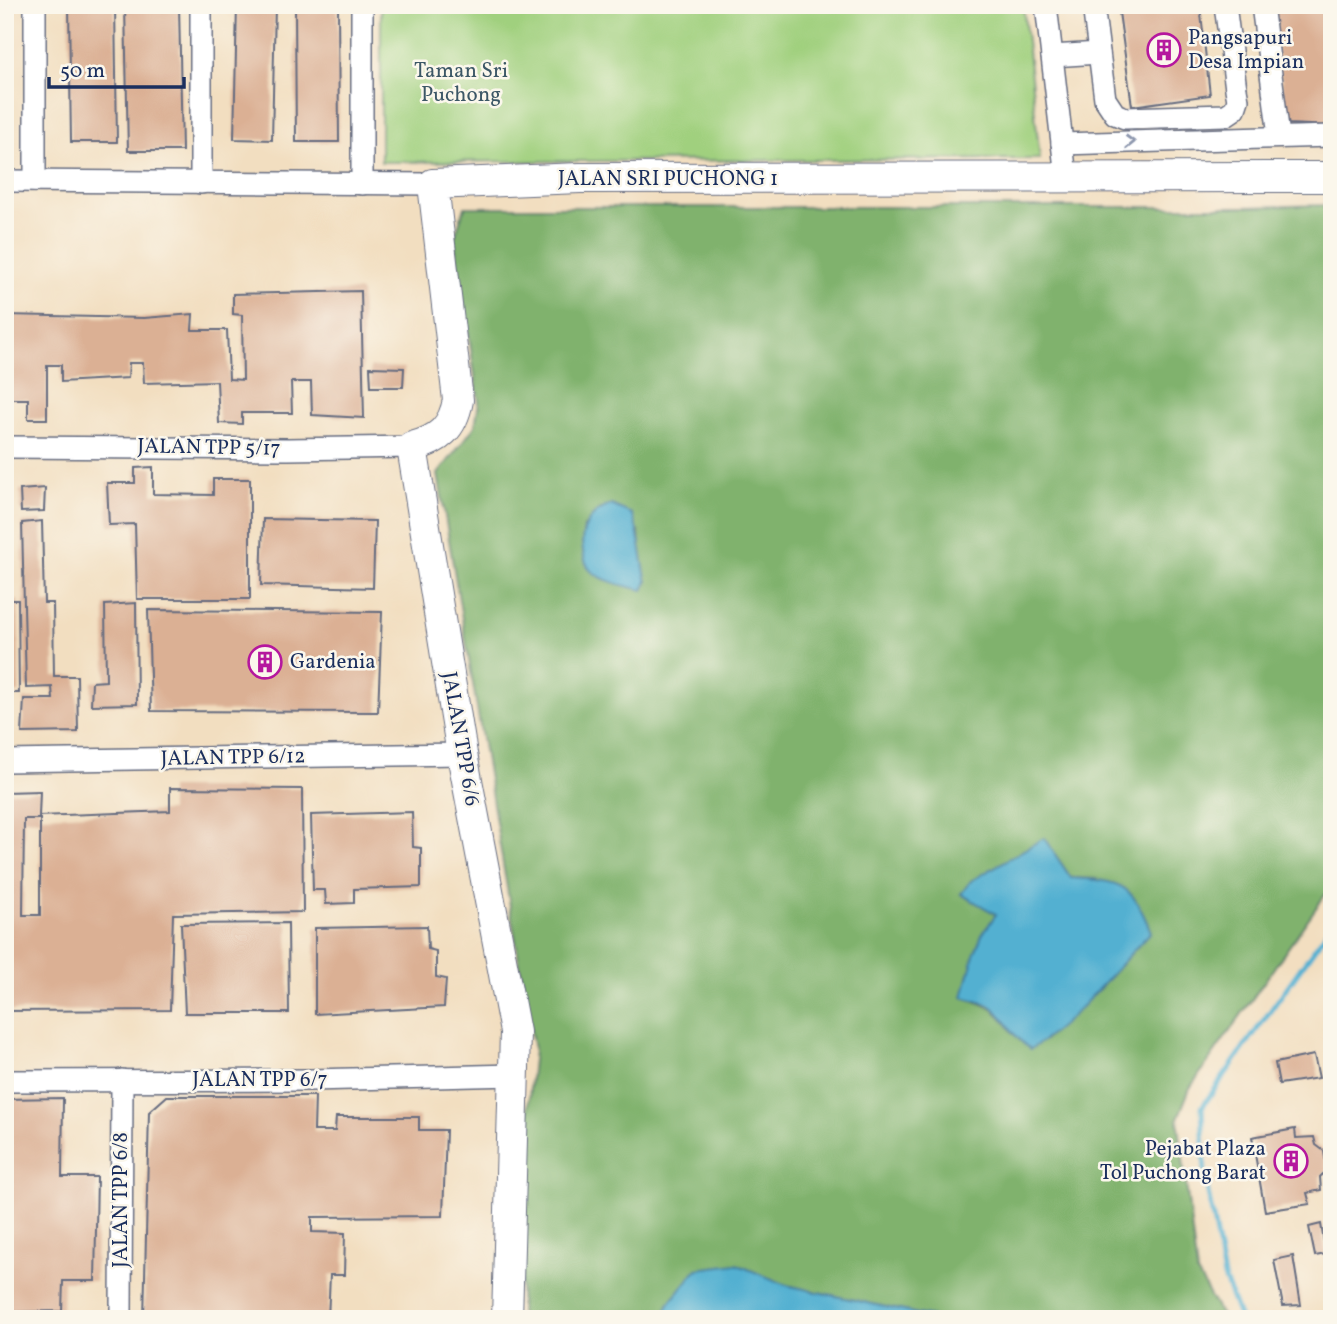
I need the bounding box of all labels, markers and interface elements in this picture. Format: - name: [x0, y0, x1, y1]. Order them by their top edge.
- place label: Pangsapuri Desa Impian: [1188, 24, 1304, 77]
- building icon: Pangsapuri Desa Impian: [1145, 31, 1183, 69]
- scale bar: [49, 46, 184, 90]
- text: 50 m: [60, 57, 105, 86]
- park label: Taman Sri Puchong: [414, 57, 508, 110]
- one-way arrow: [1125, 134, 1136, 149]
- street label: JALAN SRI PUCHONG 1: [558, 165, 778, 194]
- street label: JALAN TPP 5/17: [137, 432, 281, 464]
- building icon: Gardenia: [246, 643, 284, 681]
- place label: Gardenia: [290, 648, 376, 677]
- street label: JALAN TPP 6/6: [434, 669, 486, 809]
- street label: JALAN TPP 6/12: [160, 742, 306, 774]
- street label: JALAN TPP 6/7: [192, 1066, 328, 1095]
- street label: JALAN TPP 6/8: [107, 1132, 136, 1268]
- place label: Pejabat Plaza Tol Puchong Barat: [1100, 1135, 1266, 1188]
- building icon: Pejabat Plaza Tol Puchong Barat: [1272, 1142, 1310, 1180]

